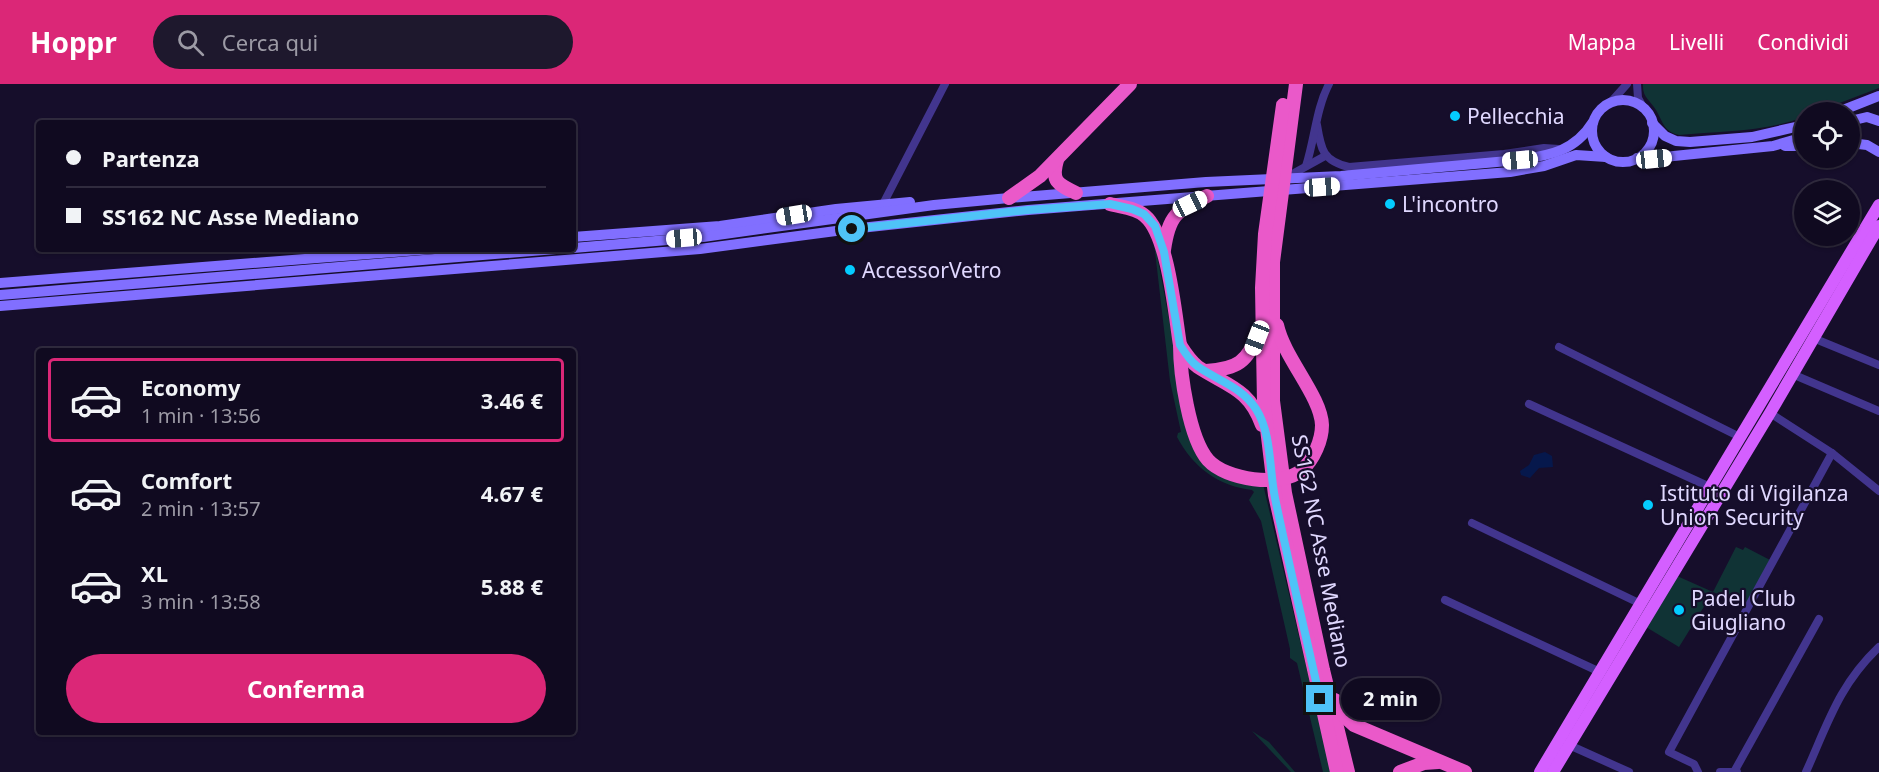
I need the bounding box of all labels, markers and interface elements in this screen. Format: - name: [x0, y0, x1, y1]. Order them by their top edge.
- search box: [153, 15, 573, 69]
- text: Hoppr: [30, 23, 117, 61]
- icon: search: [174, 26, 207, 59]
- text: Cerca qui: [222, 27, 318, 57]
- text: Mappa: [1568, 28, 1636, 56]
- text: Livelli: [1669, 28, 1724, 56]
- text: Condividi: [1757, 28, 1849, 56]
- place label: Pellecchia: [1467, 102, 1565, 130]
- map controls: [1794, 102, 1860, 246]
- button: locate: [1794, 102, 1860, 168]
- marker: Pellecchia: [1448, 109, 1462, 123]
- text: Partenza: [102, 143, 200, 173]
- car: [1635, 148, 1673, 170]
- car: [1501, 149, 1539, 171]
- car: [1303, 177, 1341, 197]
- button: layers: [1794, 180, 1860, 246]
- car: [1170, 188, 1210, 220]
- place label: L'incontro: [1402, 190, 1499, 218]
- marker: L'incontro: [1383, 197, 1397, 211]
- text: SS162 NC Asse Mediano: [102, 201, 359, 231]
- car: [775, 203, 813, 227]
- route start: [838, 215, 865, 242]
- car: [665, 227, 703, 249]
- place label: AccessorVetro: [862, 256, 1001, 284]
- marker: AccessorVetro: [843, 263, 857, 277]
- car: [1242, 318, 1272, 358]
- text: Economy: [141, 372, 240, 402]
- icon: car: [69, 373, 123, 427]
- text: 3.46 €: [481, 385, 543, 415]
- text: 1 min · 13:56: [141, 402, 261, 429]
- street label: SS162 NC Asse Mediano: [1286, 432, 1358, 670]
- text: Comfort: [141, 465, 232, 495]
- icon: car: [69, 466, 123, 520]
- text: 4.67 €: [481, 478, 543, 508]
- place label: Istituto di Vigilanza Union Security: [1660, 479, 1848, 531]
- text: 2 min · 13:57: [141, 495, 261, 522]
- marker: Istituto di Vigilanza Union Security: [1641, 498, 1655, 512]
- text: XL: [141, 558, 168, 588]
- icon: car: [69, 559, 123, 613]
- text: 5.88 €: [481, 571, 543, 601]
- place label: Padel Club Giugliano: [1691, 584, 1796, 636]
- text: 3 min · 13:58: [141, 588, 261, 615]
- marker: Padel Club Giugliano: [1672, 603, 1686, 617]
- button: Conferma: [66, 654, 546, 723]
- callout: 2 min: [1341, 678, 1440, 720]
- route end: [1306, 685, 1333, 712]
- text: 2 min: [1363, 685, 1418, 712]

